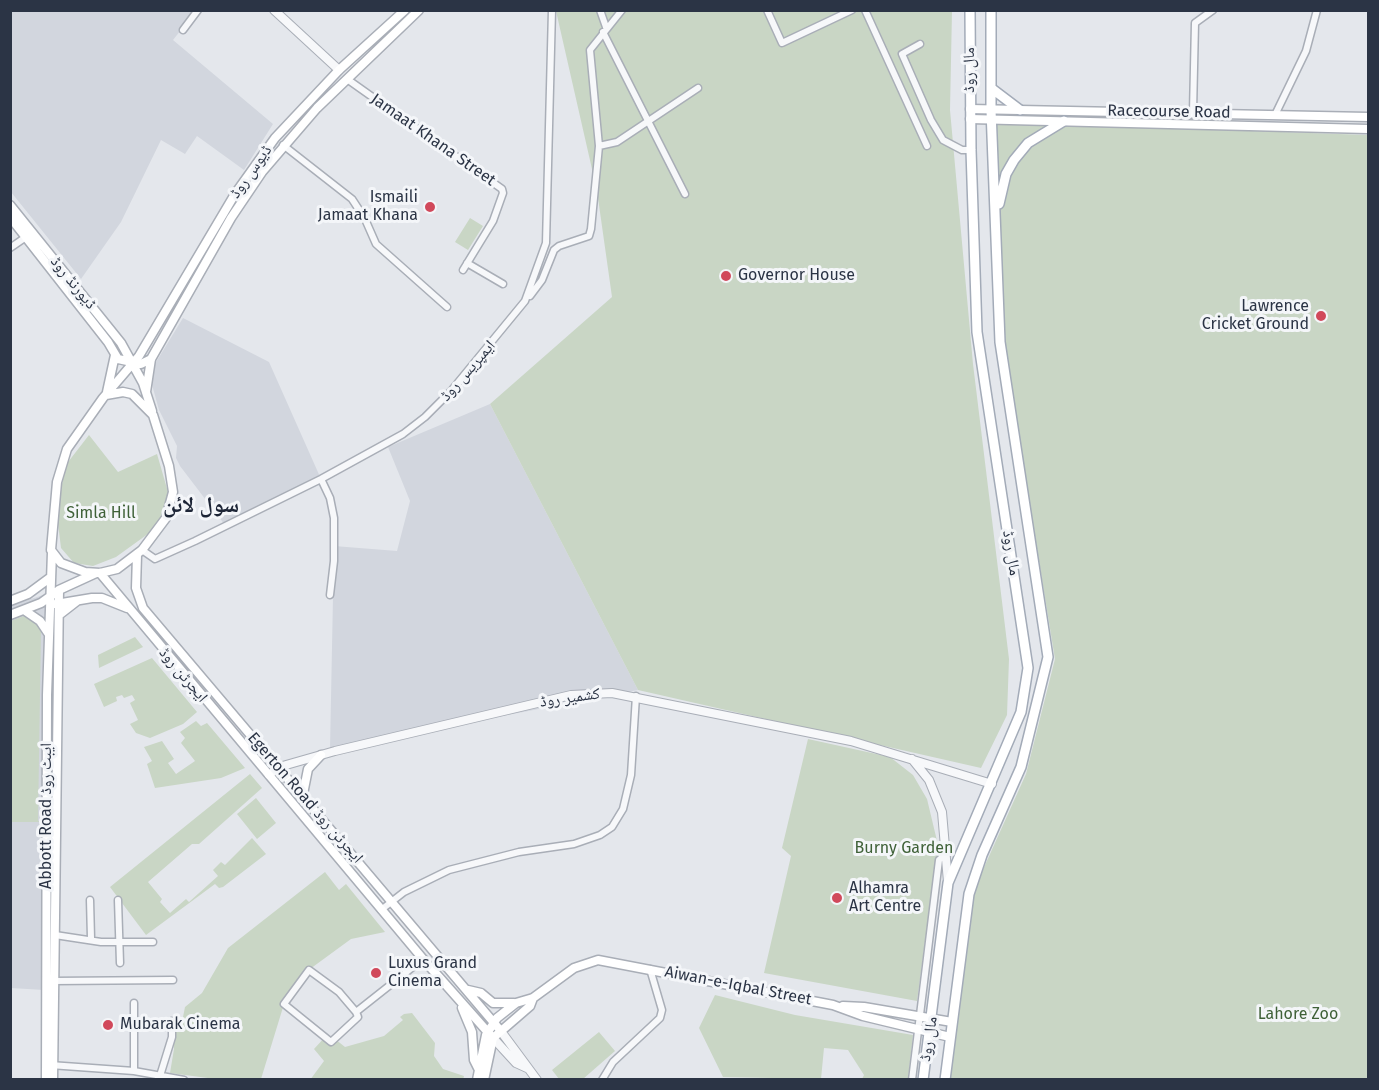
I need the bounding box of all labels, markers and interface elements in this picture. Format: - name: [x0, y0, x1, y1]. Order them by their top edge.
- street label: مال روڈ: [960, 47, 980, 93]
- street label: Jamaat Khana Street: [367, 90, 499, 190]
- street label: Racecourse Road: [1107, 101, 1231, 123]
- street label: ڈیوس روڈ: [226, 142, 276, 202]
- place label: Ismaili Jamaat Khana: [318, 188, 418, 226]
- marker: Ismaili Jamaat Khana: [423, 200, 437, 214]
- street label: ڈیورنڈ روڈ: [46, 253, 100, 313]
- place label: Governor House: [738, 266, 855, 286]
- marker: Governor House: [719, 269, 733, 283]
- place label: Lawrence Cricket Ground: [1202, 297, 1309, 335]
- marker: Lawrence Cricket Ground: [1314, 309, 1328, 323]
- street label: ایمپریس روڈ: [436, 337, 500, 405]
- district label: سول لائن: [163, 493, 239, 519]
- park label: Simla Hill: [66, 504, 136, 524]
- street label: مال روڈ: [998, 529, 1024, 577]
- street label: ایجرٹن روڈ: [155, 644, 211, 706]
- street label: کشمیر روڈ: [539, 684, 601, 712]
- street label: Egerton Road ایجرٹن روڈ: [243, 729, 367, 867]
- street label: Abbott Road ایبٹ روڈ: [37, 743, 57, 889]
- park label: Burny Garden: [855, 839, 953, 859]
- place label: Alhamra Art Centre: [849, 879, 921, 917]
- marker: Alhamra Art Centre: [830, 891, 844, 905]
- place label: Luxus Grand Cinema: [388, 954, 477, 992]
- street label: Aiwan-e-Iqbal Street: [663, 962, 813, 1010]
- marker: Luxus Grand Cinema: [369, 966, 383, 980]
- park label: Lahore Zoo: [1258, 1005, 1338, 1025]
- place label: Mubarak Cinema: [120, 1015, 241, 1035]
- street label: مال روڈ: [916, 1015, 942, 1063]
- marker: Mubarak Cinema: [101, 1018, 115, 1032]

